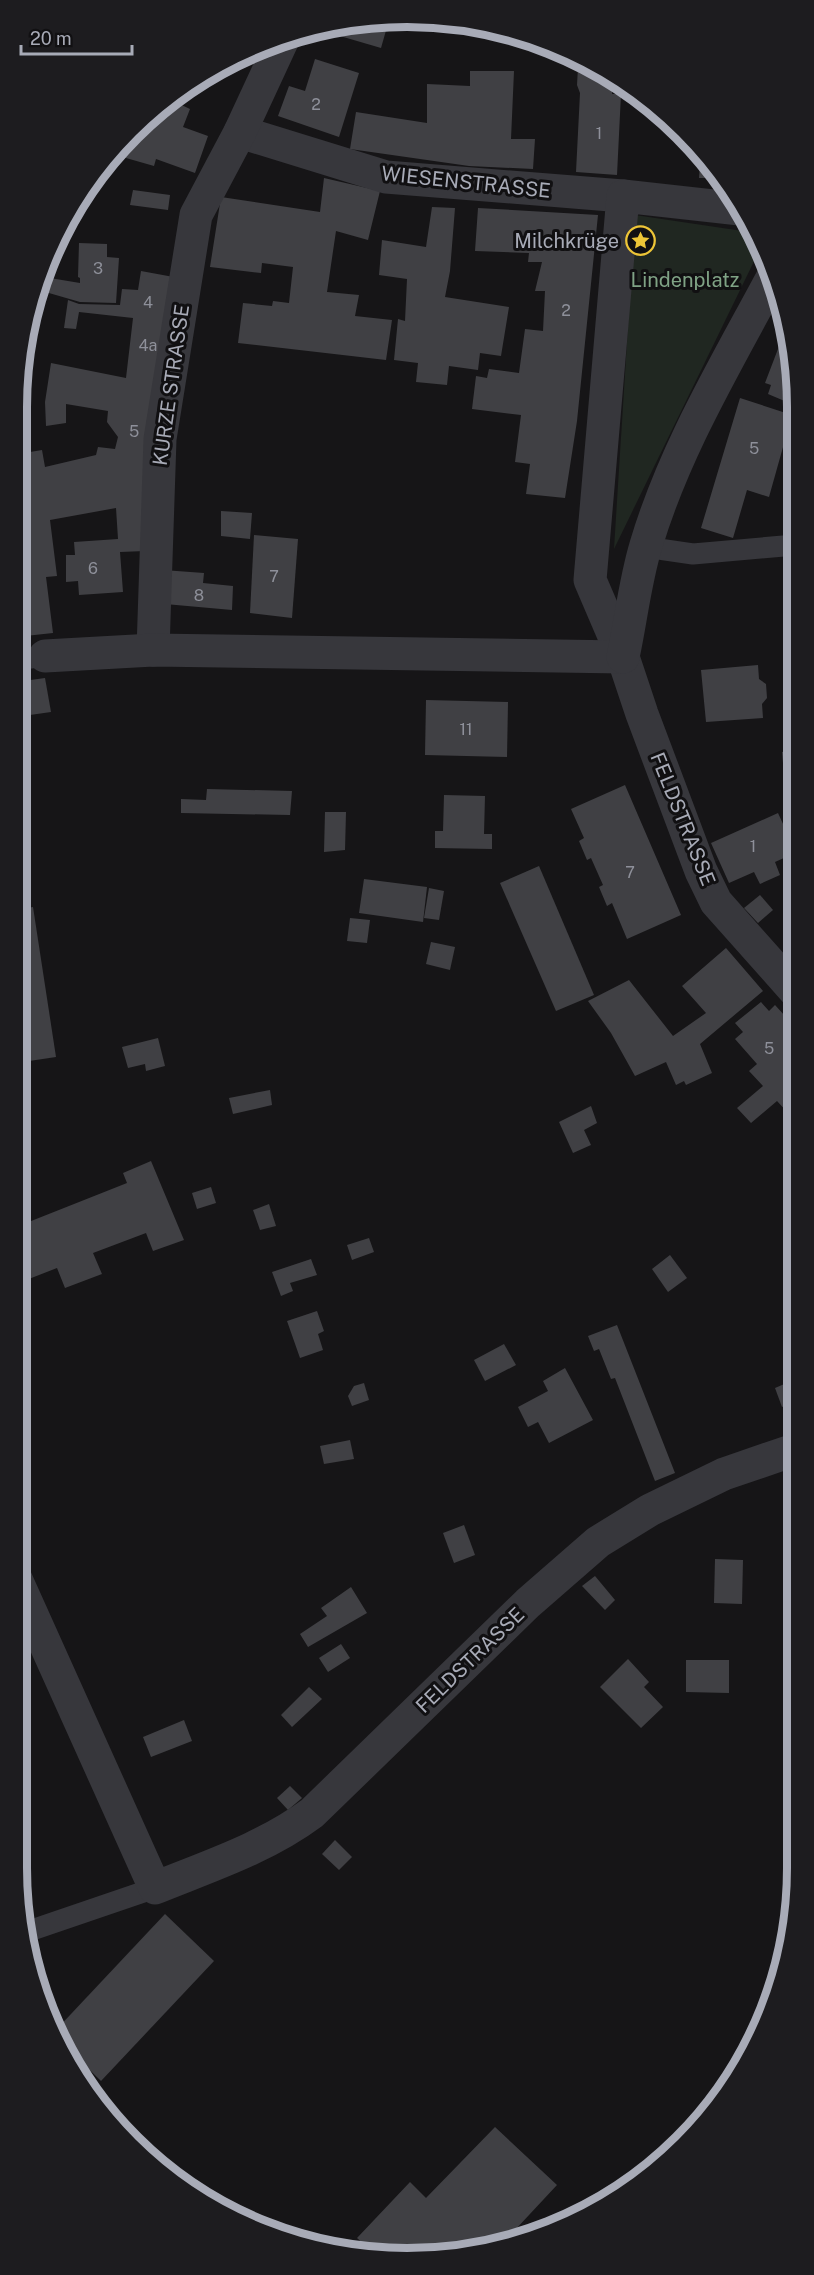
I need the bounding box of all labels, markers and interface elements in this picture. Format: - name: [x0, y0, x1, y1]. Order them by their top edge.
- scale bar: [21, 18, 132, 56]
- text: 20 m: [30, 28, 72, 49]
- house number: 2: [311, 95, 321, 114]
- house number: 1: [596, 124, 602, 143]
- street label: WIESENSTRASSE: [380, 161, 552, 203]
- place icon: Milchkrüge: [624, 225, 656, 257]
- place label: Milchkrüge: [514, 229, 619, 253]
- house number: 3: [93, 259, 103, 278]
- park label: Lindenplatz: [631, 268, 739, 292]
- house number: 4: [143, 293, 153, 312]
- house number: 2: [561, 301, 571, 320]
- street label: KURZE STRASSE: [148, 303, 194, 467]
- house number: 4a: [139, 336, 157, 355]
- house number: 5: [129, 422, 139, 441]
- house number: 5: [749, 439, 759, 458]
- house number: 6: [88, 559, 98, 578]
- house number: 7: [269, 567, 279, 586]
- house number: 8: [194, 586, 204, 605]
- house number: 11: [459, 720, 473, 739]
- street label: FELDSTRASSE: [645, 749, 721, 889]
- house number: 1: [750, 837, 756, 856]
- house number: 7: [625, 863, 635, 882]
- house number: 5: [764, 1039, 774, 1058]
- street label: FELDSTRASSE: [411, 1602, 529, 1718]

